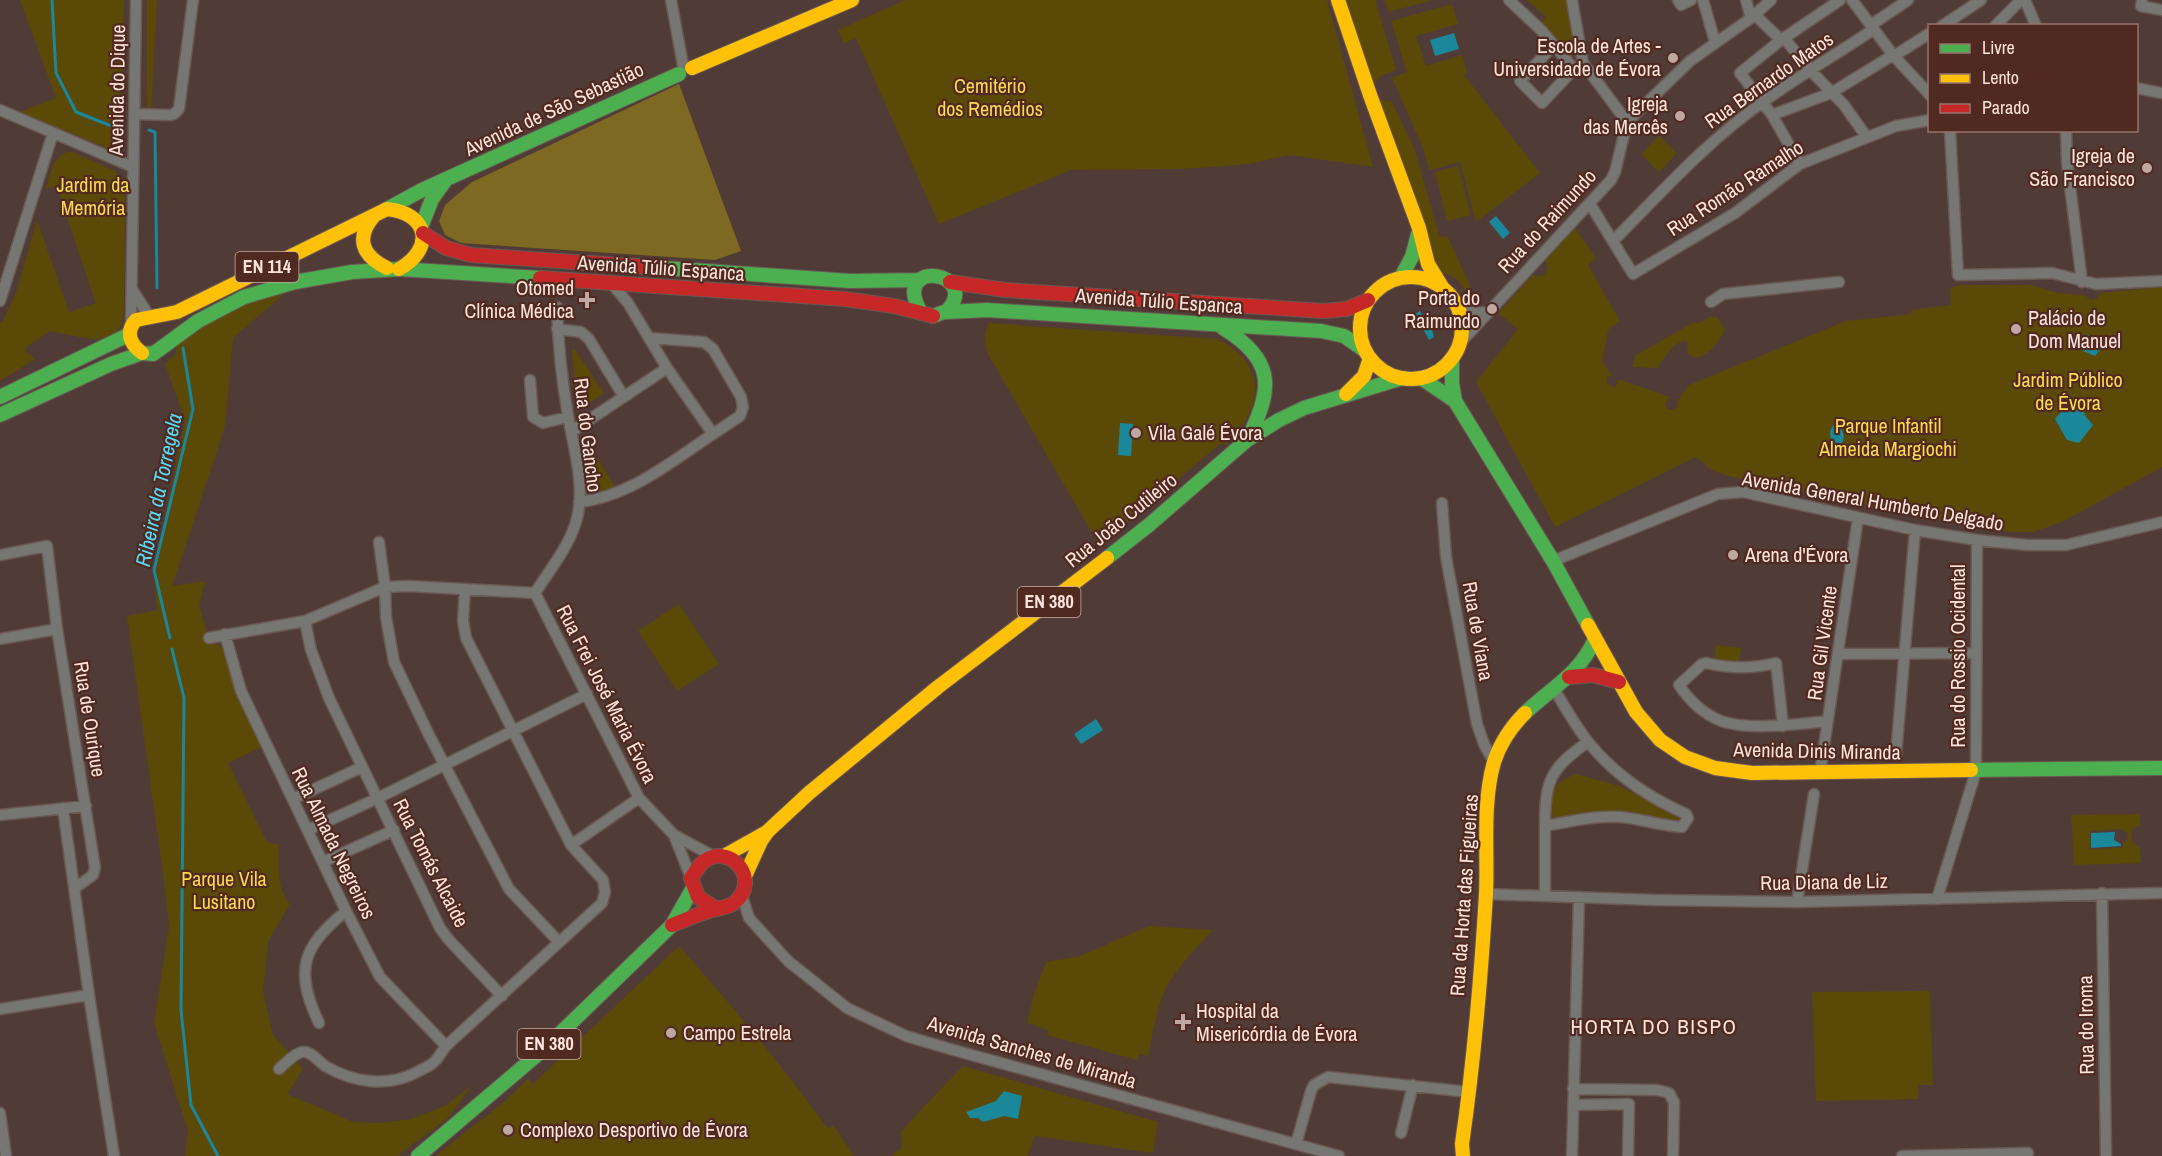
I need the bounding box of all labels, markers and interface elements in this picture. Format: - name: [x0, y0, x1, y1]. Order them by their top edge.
- street label: Avenida do Dique: [102, 24, 131, 157]
- legend: [1928, 24, 2138, 132]
- street label: Rua Bernardo Matos: [1699, 25, 1838, 134]
- place label: Escola de Artes - Universidade de Évora: [1493, 32, 1662, 82]
- text: Livre: [1982, 35, 2015, 60]
- marker: Escola de Artes - Universidade de Évora: [1666, 51, 1680, 65]
- street label: Avenida de São Sebastião: [459, 55, 648, 162]
- text: Lento: [1982, 65, 2019, 90]
- park label: Cemitério dos Remédios: [937, 72, 1043, 122]
- place label: Igreja das Mercês: [1583, 90, 1668, 140]
- text: Parado: [1982, 95, 2030, 120]
- marker: Igreja das Mercês: [1673, 109, 1687, 123]
- street label: Rua Romão Ramalho: [1661, 133, 1808, 242]
- place label: Igreja de São Francisco: [2029, 142, 2135, 192]
- marker: Igreja de São Francisco: [2140, 161, 2154, 175]
- street label: Rua do Raimundo: [1491, 163, 1602, 279]
- park label: Jardim da Memória: [57, 171, 129, 221]
- street label: Avenida Túlio Espanca: [575, 248, 746, 287]
- road number: EN 114: [236, 252, 298, 282]
- place label: Otomed Clínica Médica: [465, 274, 574, 324]
- street label: Avenida Túlio Espanca: [1073, 281, 1244, 320]
- place label: Porta do Raimundo: [1404, 284, 1480, 334]
- marker: Otomed Clínica Médica: [578, 291, 596, 309]
- marker: Porta do Raimundo: [1485, 302, 1499, 316]
- place label: Palácio de Dom Manuel: [2028, 304, 2121, 354]
- marker: Palácio de Dom Manuel: [2009, 322, 2023, 336]
- park label: Jardim Público de Évora: [2013, 366, 2123, 416]
- street label: Rua do Gancho: [568, 376, 609, 494]
- water label: Ribeira da Torregela: [128, 410, 189, 569]
- park label: Parque Infantil Almeida Margiochi: [1818, 412, 1957, 462]
- place label: Vila Galé Évora: [1148, 419, 1263, 446]
- marker: Vila Galé Évora: [1129, 426, 1143, 440]
- street label: Avenida General Humberto Delgado: [1739, 464, 2006, 537]
- street label: Rua João Cutileiro: [1059, 466, 1182, 573]
- place label: Arena d'Évora: [1744, 541, 1848, 568]
- marker: Arena d'Évora: [1726, 548, 1740, 562]
- street label: Rua do Rossio Ocidental: [1944, 564, 1971, 748]
- street label: Rua de Viana: [1457, 579, 1500, 683]
- street label: Rua Gil Vicente: [1800, 584, 1843, 702]
- road number: EN 380: [1018, 587, 1080, 617]
- street label: Rua Frei José Maria Évora: [551, 600, 664, 788]
- street label: Rua de Ourique: [68, 659, 113, 779]
- street label: Avenida Dinis Miranda: [1732, 736, 1901, 765]
- street label: Rua Almada Negreiros: [286, 762, 383, 923]
- street label: Rua da Horta das Figueiras: [1443, 793, 1484, 997]
- street label: Rua Tomás Alcaide: [387, 794, 475, 932]
- park label: Parque Vila Lusitano: [181, 865, 267, 915]
- street label: Rua Diana de Liz: [1760, 867, 1888, 896]
- street label: Rua do Iroma: [2071, 975, 2100, 1075]
- place label: Hospital da Misericórdia de Évora: [1196, 997, 1357, 1047]
- street label: Avenida Sanches de Miranda: [924, 1009, 1140, 1094]
- district label: HORTA DO BISPO: [1571, 1012, 1737, 1041]
- marker: Hospital da Misericórdia de Évora: [1174, 1013, 1192, 1031]
- place label: Campo Estrela: [683, 1019, 791, 1046]
- marker: Campo Estrela: [664, 1026, 678, 1040]
- road number: EN 380: [518, 1029, 580, 1059]
- place label: Complexo Desportivo de Évora: [520, 1116, 748, 1143]
- marker: Complexo Desportivo de Évora: [501, 1123, 515, 1137]

